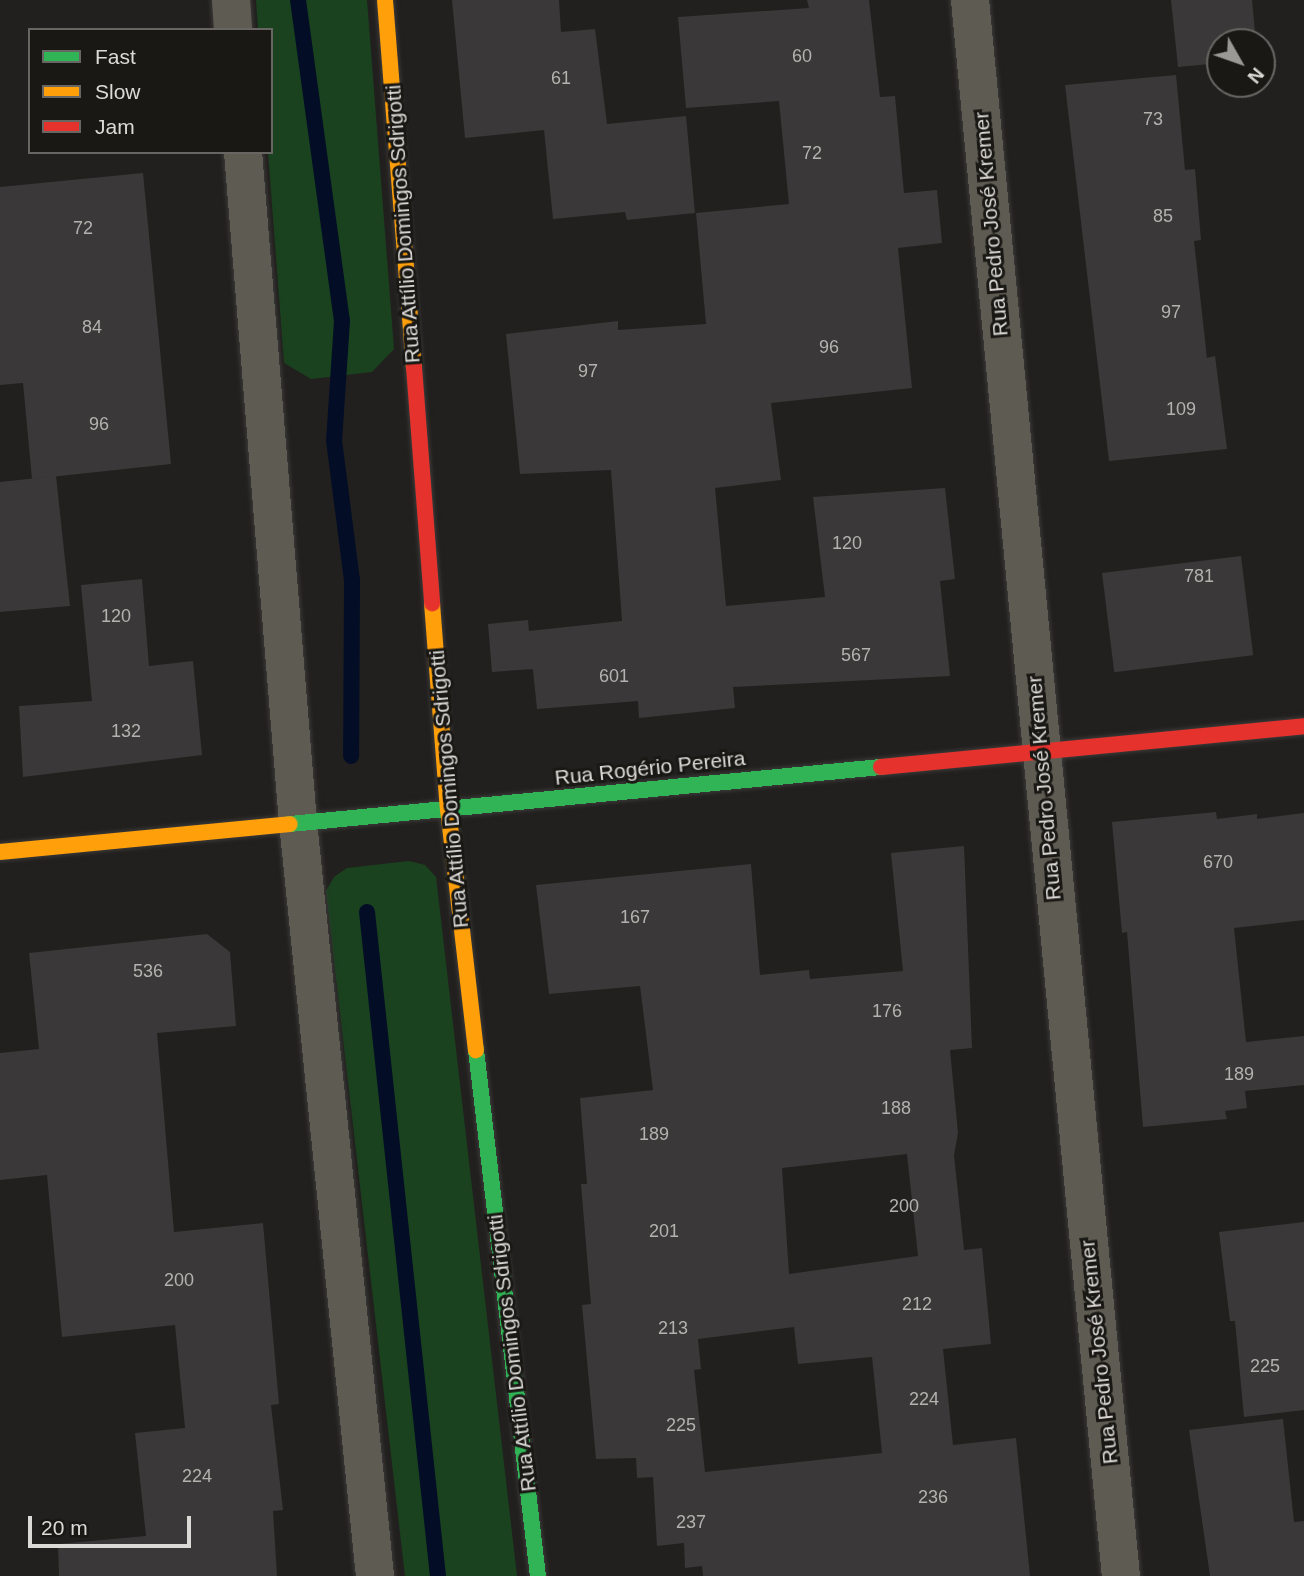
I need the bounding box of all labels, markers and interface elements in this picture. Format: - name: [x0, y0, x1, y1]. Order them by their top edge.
- legend: [28, 28, 273, 154]
- north arrow: [1206, 28, 1276, 98]
- text: Fast: [95, 45, 136, 68]
- house number: 60: [792, 45, 812, 67]
- text: N: [1243, 64, 1268, 88]
- house number: 61: [551, 67, 571, 89]
- text: Slow: [95, 80, 141, 103]
- street label: Rua Attílio Domingos Sdrigotti: [381, 83, 425, 365]
- house number: 73: [1143, 108, 1163, 130]
- street label: Rua Pedro José Kremer: [969, 111, 1013, 337]
- text: Jam: [95, 115, 135, 138]
- house number: 72: [802, 142, 822, 164]
- house number: 85: [1153, 205, 1173, 227]
- house number: 72: [73, 217, 93, 239]
- house number: 97: [1161, 301, 1181, 323]
- house number: 84: [82, 316, 102, 338]
- house number: 96: [819, 336, 839, 358]
- house number: 97: [578, 360, 598, 382]
- house number: 109: [1166, 398, 1196, 420]
- house number: 96: [89, 413, 109, 435]
- house number: 120: [832, 532, 862, 554]
- house number: 781: [1184, 565, 1214, 587]
- house number: 120: [101, 605, 131, 627]
- house number: 567: [841, 644, 871, 666]
- street label: Rua Attílio Domingos Sdrigotti: [424, 648, 474, 930]
- house number: 601: [599, 665, 629, 687]
- street label: Rua Pedro José Kremer: [1022, 675, 1066, 901]
- house number: 132: [111, 720, 141, 742]
- street label: Rua Rogério Pereira: [553, 745, 747, 791]
- house number: 670: [1203, 851, 1233, 873]
- house number: 167: [620, 906, 650, 928]
- house number: 536: [133, 960, 163, 982]
- house number: 176: [872, 1000, 902, 1022]
- house number: 189: [1224, 1063, 1254, 1085]
- house number: 188: [881, 1097, 911, 1119]
- house number: 189: [639, 1123, 669, 1145]
- house number: 200: [889, 1195, 919, 1217]
- street label: Rua Attílio Domingos Sdrigotti: [482, 1212, 542, 1494]
- house number: 201: [649, 1220, 679, 1242]
- street label: Rua Pedro José Kremer: [1075, 1239, 1123, 1465]
- house number: 200: [164, 1269, 194, 1291]
- house number: 212: [902, 1293, 932, 1315]
- house number: 213: [658, 1317, 688, 1339]
- house number: 225: [1250, 1355, 1280, 1377]
- house number: 224: [909, 1388, 939, 1410]
- house number: 225: [666, 1414, 696, 1436]
- house number: 224: [182, 1465, 212, 1487]
- house number: 236: [918, 1486, 948, 1508]
- scale bar: [32, 1502, 194, 1546]
- house number: 237: [676, 1511, 706, 1533]
- text: 20 m: [41, 1516, 88, 1539]

